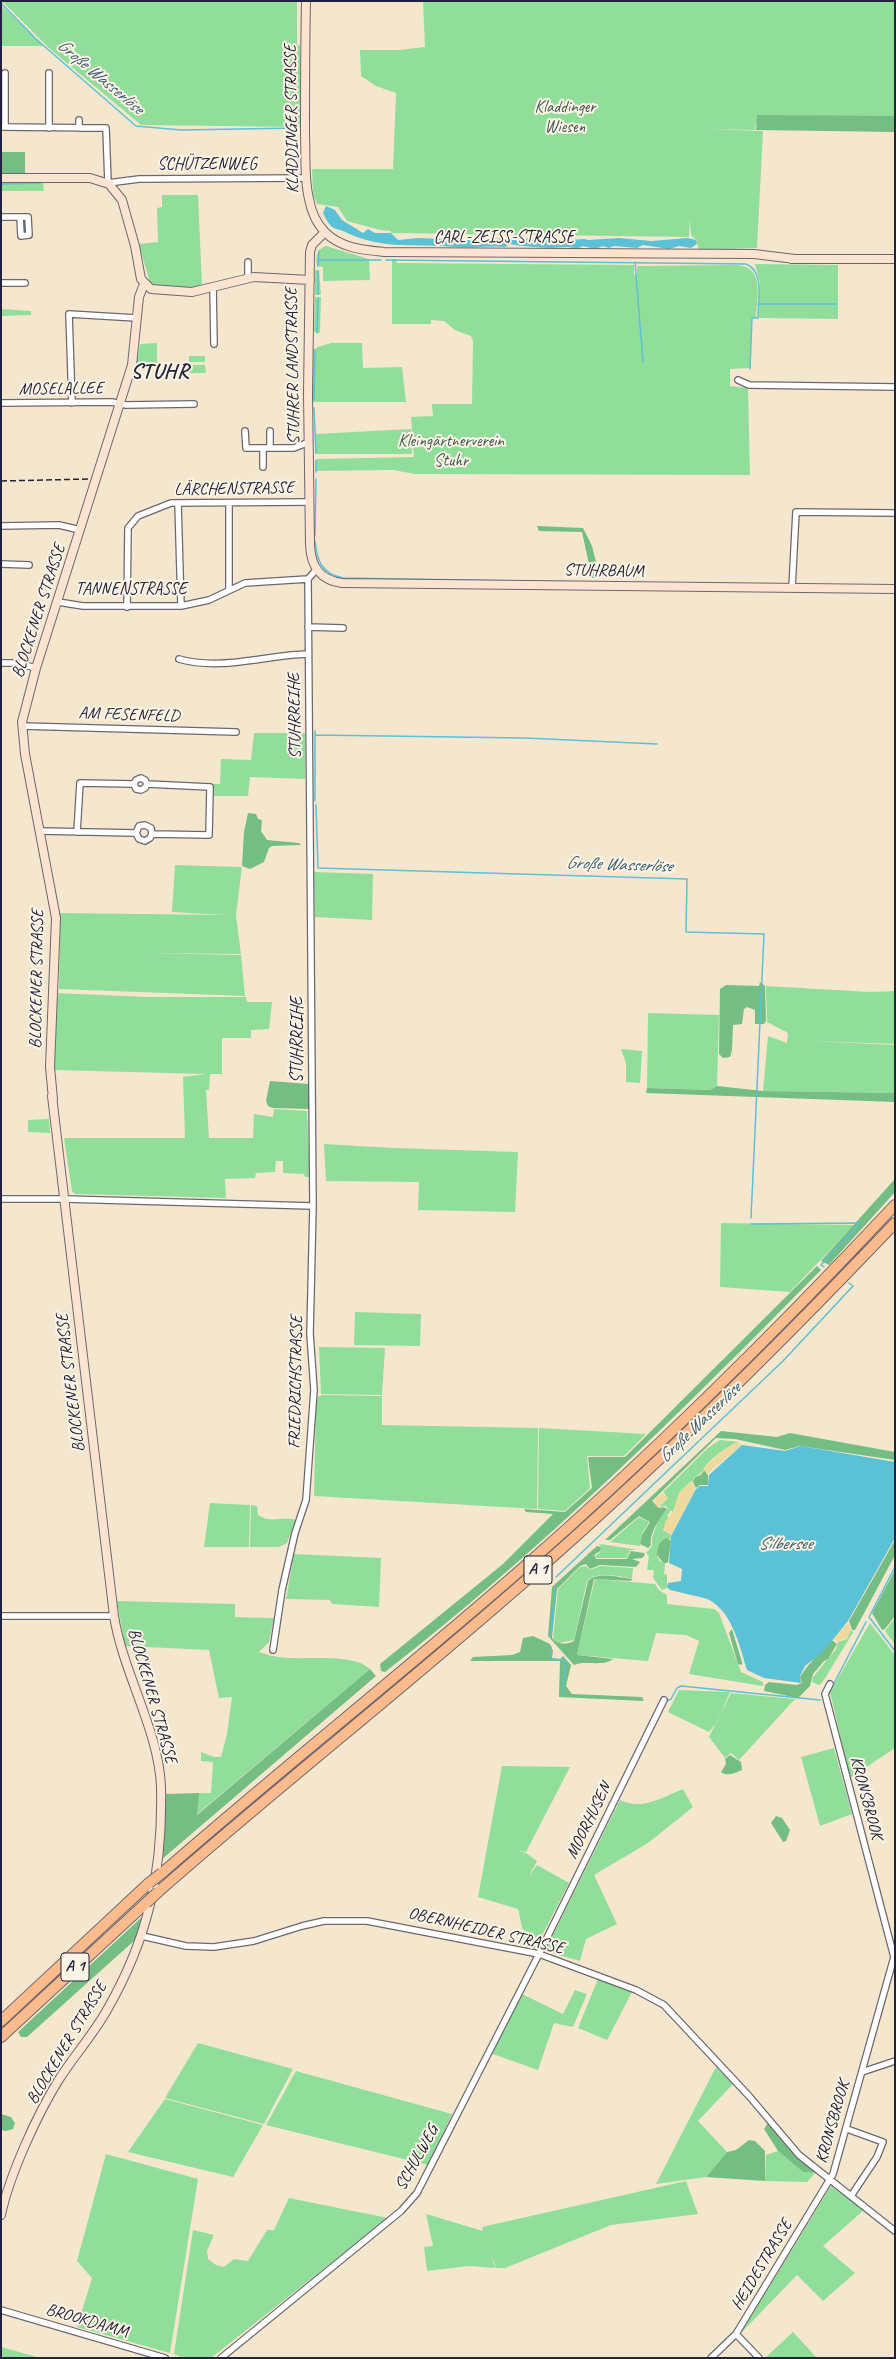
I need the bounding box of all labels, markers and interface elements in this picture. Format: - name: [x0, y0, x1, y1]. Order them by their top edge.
- water label: Große Wasserlöse: [53, 35, 147, 119]
- street label: KLADDINGER STRASSE: [281, 44, 303, 194]
- park label: Kladdinger Wiesen: [535, 98, 595, 138]
- street label: SCHÜTZENWEG: [157, 155, 257, 175]
- street label: CARL-ZEISS-STRASSE: [434, 228, 574, 248]
- street label: STUHRER LANDSTRASSE: [281, 287, 305, 445]
- district label: STUHR: [131, 359, 189, 385]
- street label: MOSELALLEE: [19, 378, 103, 400]
- park label: Kleingärtnerverein Stuhr: [398, 432, 504, 472]
- street label: LÄRCHENSTRASSE: [174, 478, 294, 500]
- street label: BLOCKENER STRASSE: [8, 542, 70, 680]
- street label: STUHRBAUM: [564, 560, 644, 582]
- street label: TANNENSTRASSE: [75, 580, 187, 600]
- street label: STUHRREIHE: [284, 673, 306, 759]
- street label: AM FESENFELD: [78, 703, 180, 727]
- water label: Große Wasserlöse: [566, 852, 672, 878]
- street label: BLOCKENER STRASSE: [26, 909, 48, 1049]
- street label: STUHRREIHE: [288, 997, 308, 1083]
- street label: BLOCKENER STRASSE: [52, 1313, 90, 1453]
- street label: FRIEDRICHSTRASSE: [285, 1315, 307, 1449]
- water label: Große Wasserlöse: [654, 1378, 746, 1468]
- water label: Silbersee: [758, 1533, 812, 1555]
- road number: A 1: [524, 1556, 552, 1584]
- street label: BLOCKENER STRASSE: [123, 1626, 181, 1766]
- street label: KRONSBROOK: [845, 1754, 887, 1842]
- street label: MOORHUSEN: [562, 1780, 616, 1862]
- street label: OBERNHEIDER STRASSE: [406, 1903, 566, 1959]
- road number: A 1: [61, 1953, 89, 1981]
- street label: BLOCKENER STRASSE: [22, 1978, 112, 2108]
- street label: KRONSBROOK: [811, 2078, 855, 2166]
- street label: SCHULWEG: [391, 2122, 443, 2194]
- street label: HEIDESTRASSE: [727, 2216, 797, 2314]
- street label: BROOKDAMM: [43, 2299, 131, 2343]

